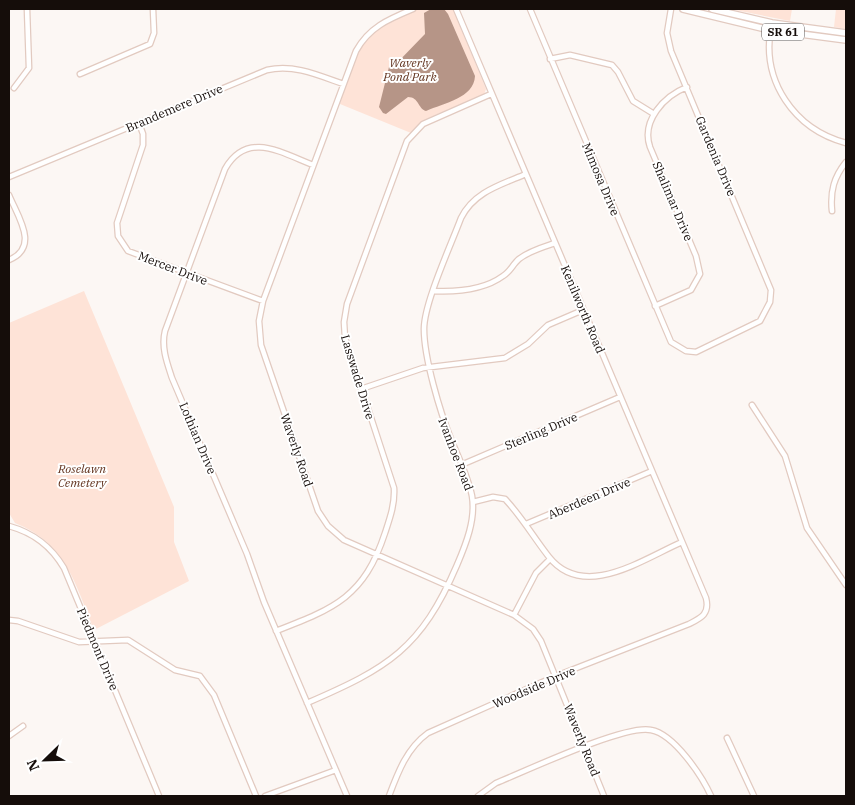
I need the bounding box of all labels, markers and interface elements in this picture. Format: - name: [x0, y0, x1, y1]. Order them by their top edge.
- road number: SR 61: [762, 24, 804, 41]
- park label: Waverly Pond Park: [382, 55, 437, 84]
- street label: Brandemere Drive: [123, 81, 225, 135]
- street label: Gardenia Drive: [692, 114, 740, 198]
- street label: Mimosa Drive: [579, 140, 623, 218]
- street label: Shalimar Drive: [650, 159, 696, 243]
- street label: Mercer Drive: [136, 248, 210, 288]
- street label: Kenilworth Road: [558, 263, 608, 355]
- street label: Lasswade Drive: [338, 333, 378, 421]
- street label: Lothian Drive: [176, 400, 220, 476]
- street label: Sterling Drive: [502, 409, 580, 453]
- street label: Waverly Road: [277, 411, 317, 489]
- street label: Ivanhoe Road: [435, 415, 477, 493]
- park label: Roselawn Cemetery: [57, 461, 108, 490]
- street label: Aberdeen Drive: [545, 474, 633, 522]
- street label: Piedmont Drive: [74, 605, 122, 693]
- street label: Woodside Drive: [490, 663, 578, 711]
- street label: Waverly Road: [561, 702, 603, 778]
- north arrow: [20, 735, 70, 785]
- text: N: [23, 756, 43, 774]

